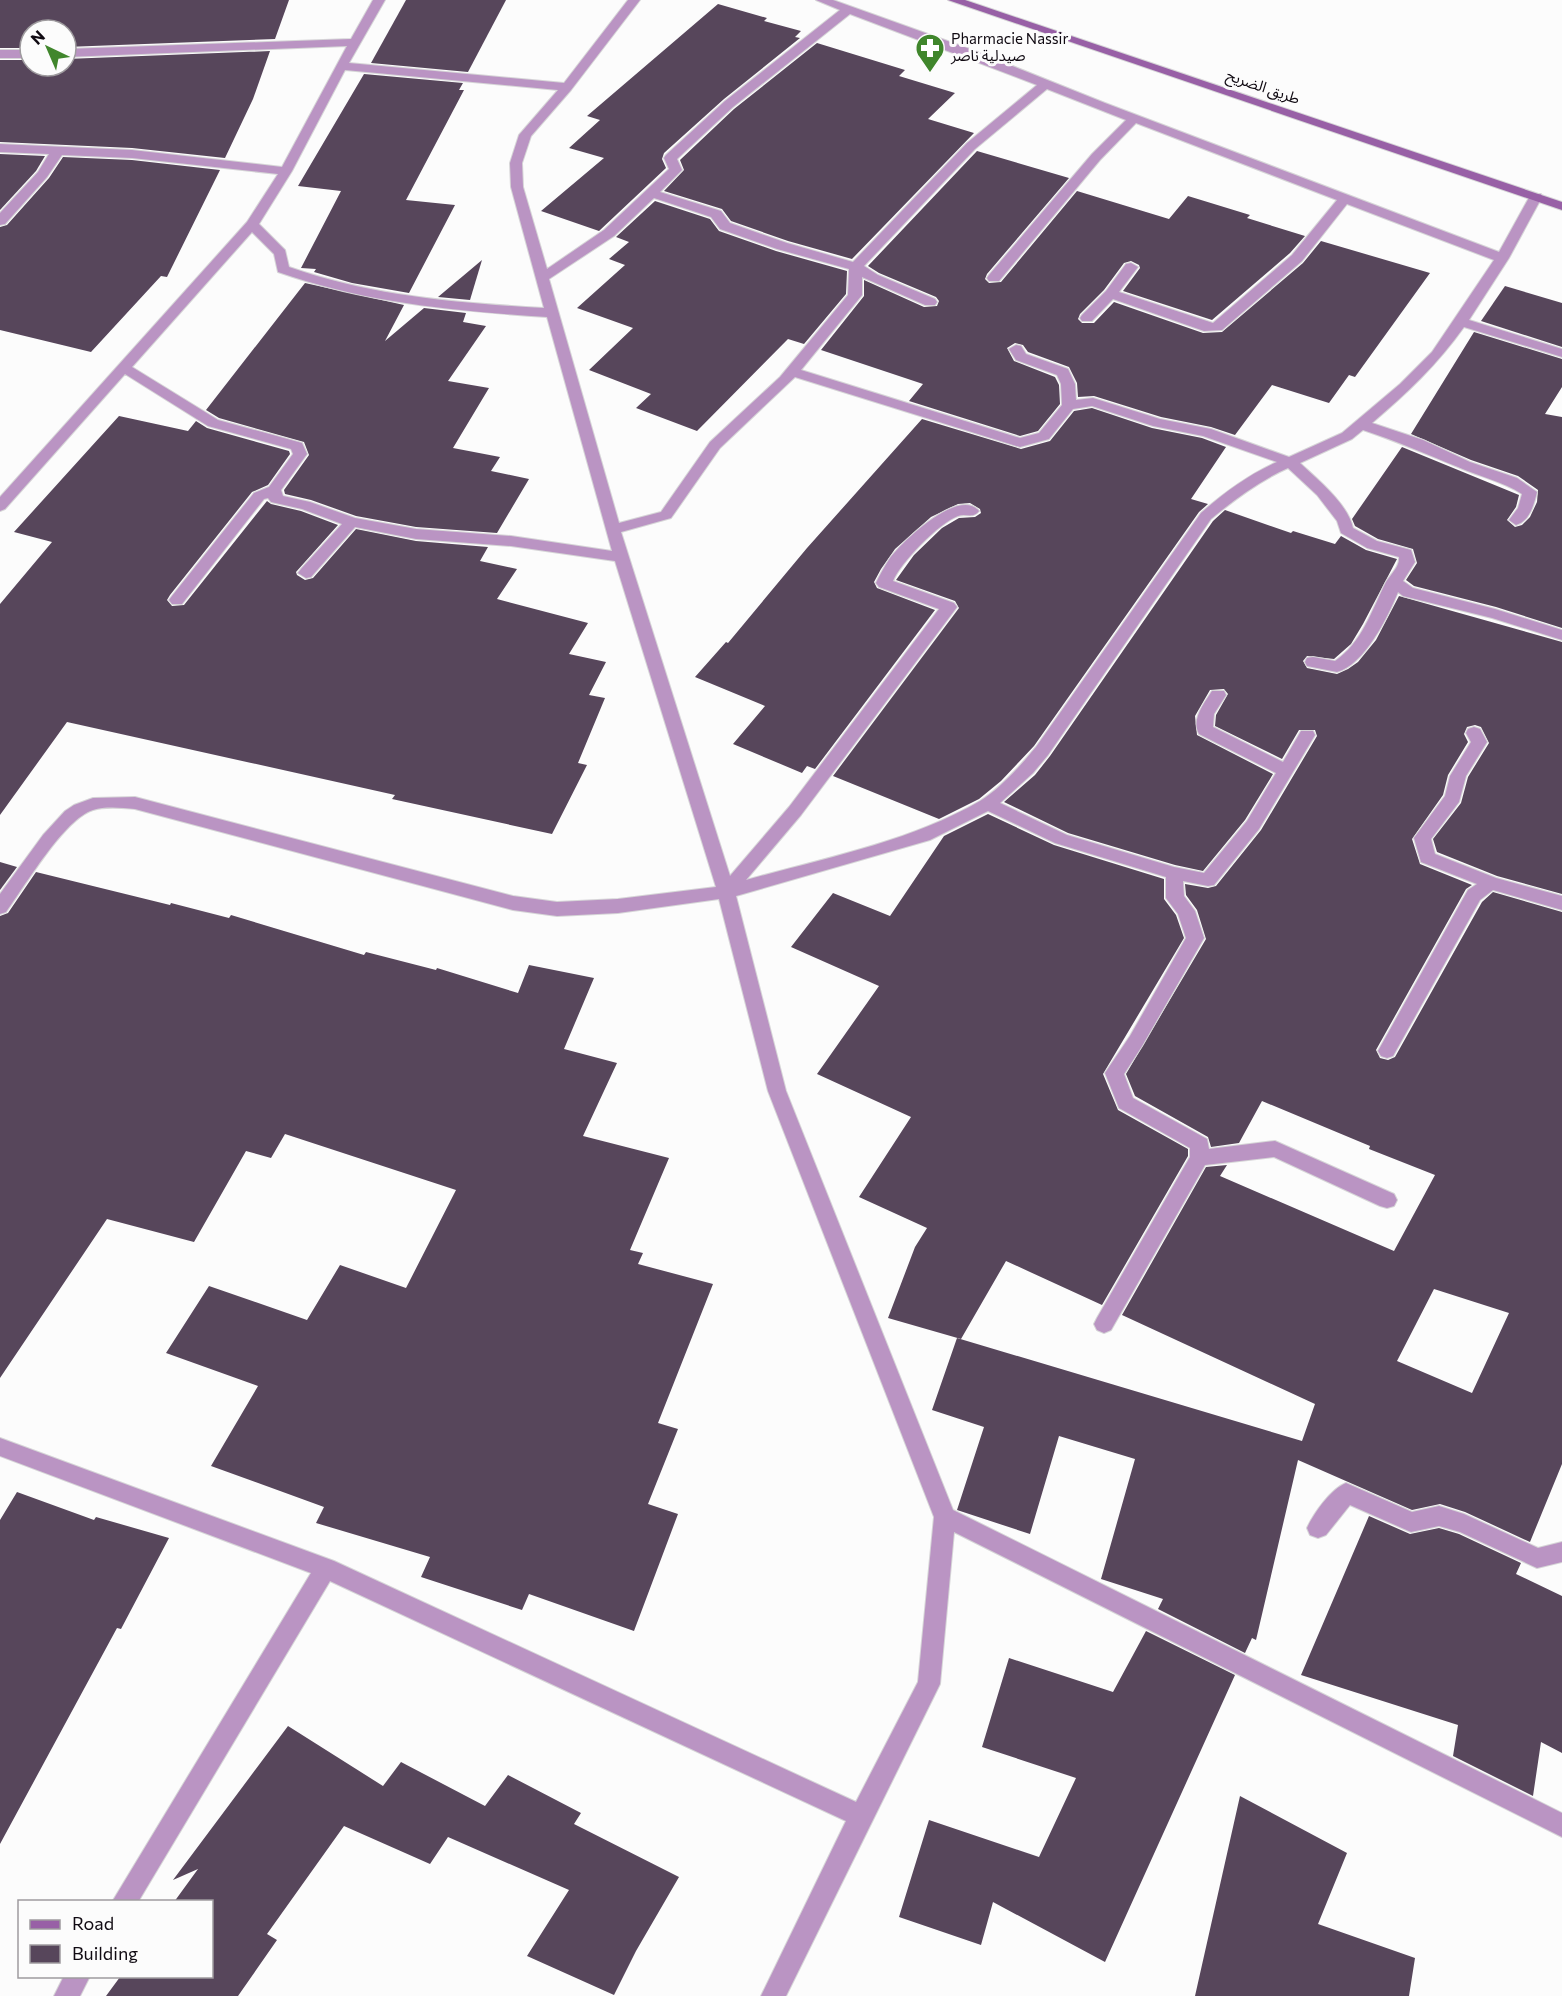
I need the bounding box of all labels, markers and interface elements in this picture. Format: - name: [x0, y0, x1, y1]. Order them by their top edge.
- north arrow: [18, 18, 78, 78]
- text: N: [26, 26, 48, 48]
- place label: Pharmacie Nassir صيدلية ناصر: [950, 29, 1068, 65]
- pharmacy icon: Pharmacie Nassir صيدلية ناصر: [914, 32, 946, 74]
- street label: طريق الضريح: [1223, 65, 1302, 111]
- legend: [18, 1900, 213, 1978]
- text: Road: [72, 1912, 114, 1934]
- text: Building: [72, 1942, 138, 1964]

